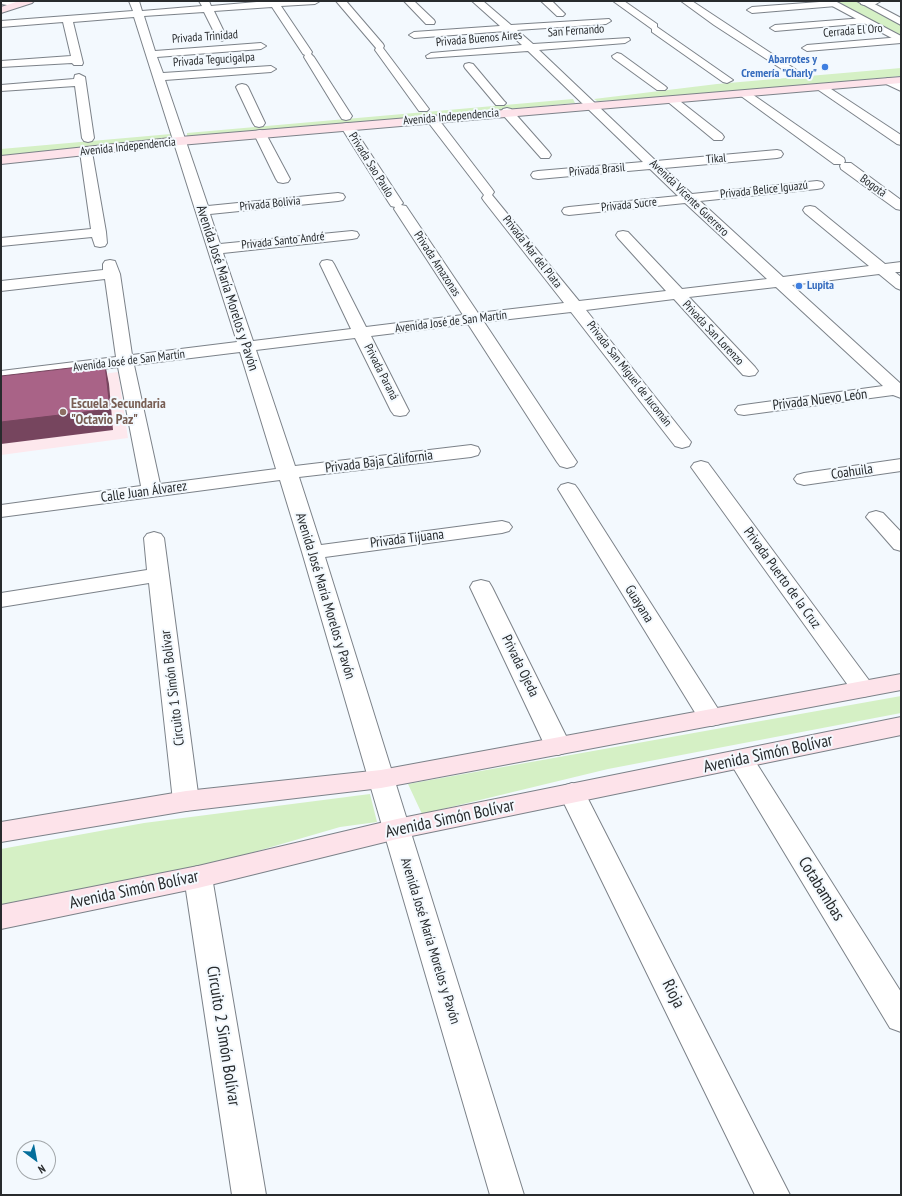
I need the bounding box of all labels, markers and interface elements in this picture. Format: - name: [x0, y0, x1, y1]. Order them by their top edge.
- street label: Cerrada El Oro: [823, 21, 883, 41]
- street label: San Fernando: [547, 22, 605, 40]
- street label: Privada Trinidad: [171, 28, 239, 46]
- street label: Privada Buenos Aires: [435, 28, 523, 50]
- street label: Privada Tegucigalpa: [173, 50, 255, 70]
- place label: Abarrotes y Cremería "Charly": [741, 53, 817, 81]
- marker: Abarrotes y Cremería "Charly": [820, 62, 830, 72]
- street label: Avenida Independencia: [403, 106, 499, 128]
- street label: Privada Sao Paulo: [345, 130, 397, 200]
- street label: Avenida Independencia: [79, 135, 177, 159]
- street label: Tikal: [705, 151, 727, 167]
- street label: Avenida Vicente Guerrero: [646, 157, 732, 239]
- street label: Privada Brasil: [568, 160, 626, 180]
- street label: Bogotá: [857, 172, 889, 200]
- street label: Privada Belice Iguazú: [719, 178, 809, 202]
- street label: Privada Bolivia: [239, 194, 301, 214]
- street label: Privada Sucre: [600, 195, 658, 215]
- street label: Avenida José María Morelos y Pavón: [192, 203, 262, 373]
- street label: Privada Mar del Plata: [499, 213, 565, 291]
- street label: Privada Santo André: [241, 229, 325, 253]
- street label: Privada Amazonas: [411, 229, 463, 299]
- place label: Lupita: [807, 279, 834, 293]
- marker: Lupita: [794, 281, 804, 291]
- street label: Privada San Lorenzo: [679, 298, 747, 368]
- street label: Avenida José de San Martín: [394, 308, 508, 336]
- street label: Privada San Miguel de Jucomán: [583, 319, 675, 429]
- street label: Privada Paraná: [361, 342, 401, 402]
- street label: Avenida José de San Martín: [72, 347, 186, 375]
- street label: Privada Nuevo León: [772, 386, 868, 414]
- place label: Escuela Secundaria "Octavio Paz": [71, 396, 166, 428]
- marker: Escuela Secundaria "Octavio Paz": [58, 407, 68, 417]
- street label: Privada Baja California: [324, 447, 434, 477]
- street label: Coahuila: [830, 461, 874, 483]
- street label: Calle Juan Álvarez: [100, 478, 188, 506]
- street label: Avenida José María Morelos y Pavón: [292, 511, 358, 681]
- street label: Privada Puerto de la Cruz: [740, 524, 824, 632]
- street label: Privada Tijuana: [369, 526, 445, 552]
- street label: Guayana: [621, 582, 657, 626]
- street label: Circuito 1 Simón Bolívar: [158, 629, 188, 747]
- street label: Privada Ojeda: [498, 632, 542, 700]
- street label: Avenida Simón Bolívar: [702, 730, 834, 778]
- street label: Avenida Simón Bolívar: [384, 795, 516, 843]
- street label: Cotabambas: [793, 853, 849, 925]
- street label: Avenida José María Morelos y Pavón: [397, 856, 463, 1026]
- street label: Avenida Simón Bolívar: [68, 866, 200, 914]
- street label: Circuito 2 Simón Bolívar: [202, 965, 244, 1107]
- street label: Rioja: [657, 976, 689, 1012]
- north arrow: [16, 1140, 56, 1180]
- text: N: [36, 1162, 48, 1177]

